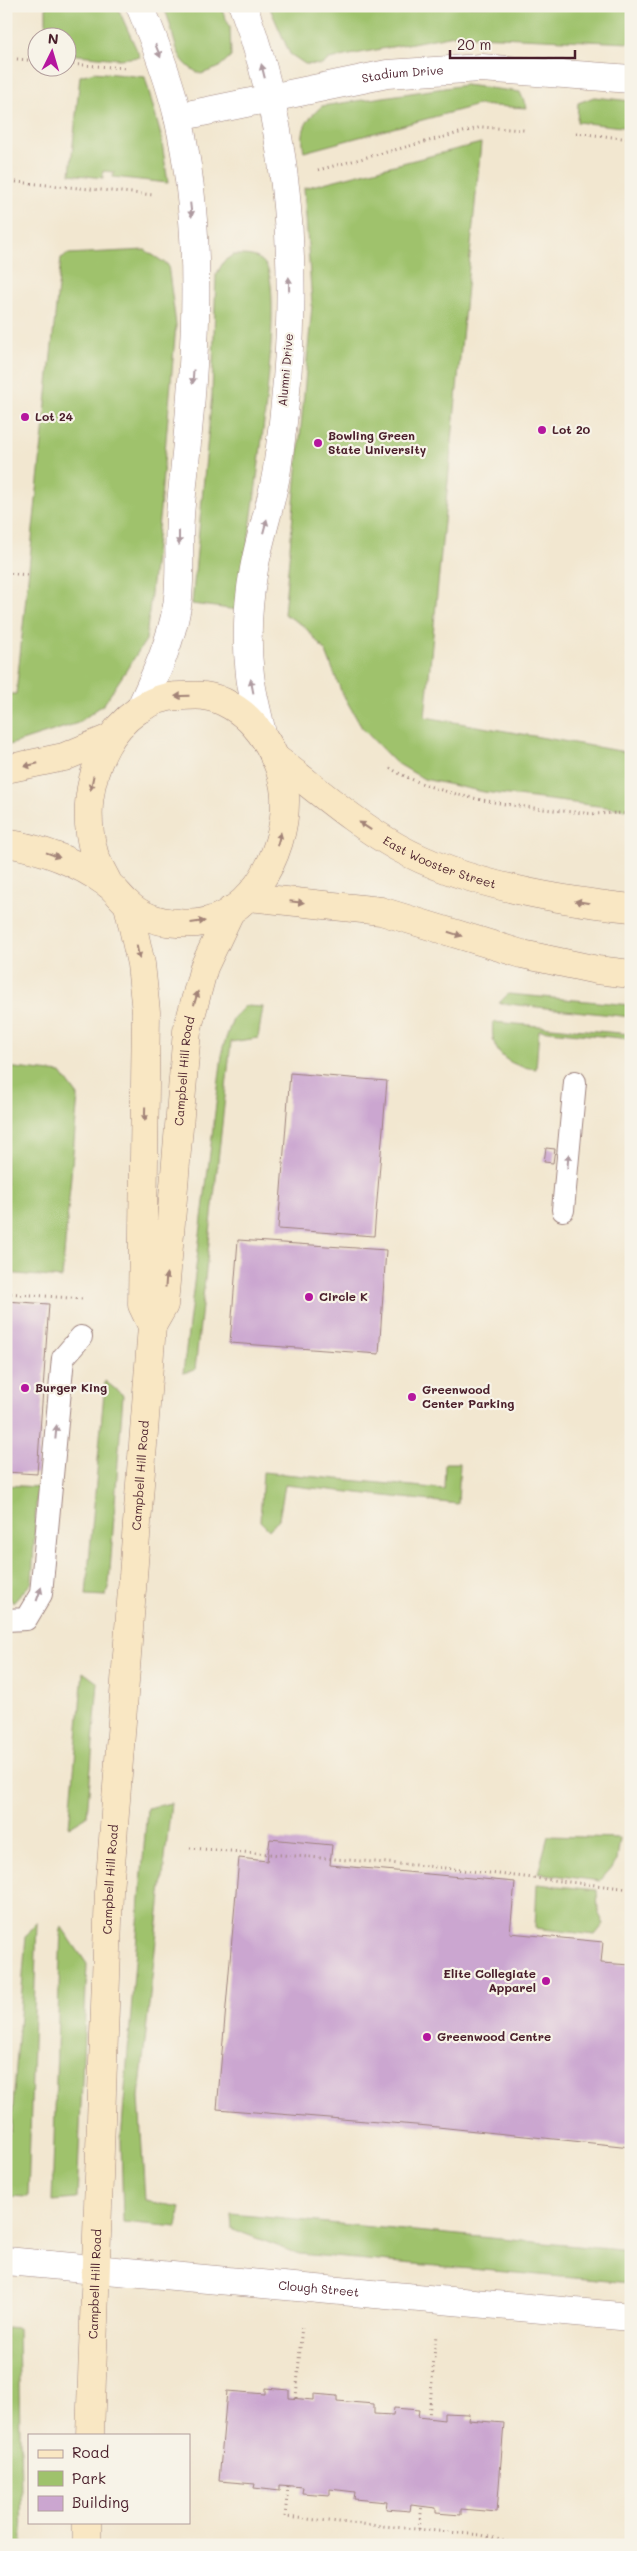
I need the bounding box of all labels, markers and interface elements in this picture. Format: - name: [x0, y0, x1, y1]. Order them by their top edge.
- north arrow: [28, 28, 78, 78]
- scale bar: [450, 28, 574, 60]
- text: N: [47, 29, 59, 48]
- text: 20 m: [457, 34, 491, 54]
- one-way arrow: [155, 44, 163, 58]
- street label: Stadium Drive: [360, 61, 444, 86]
- one-way arrow: [259, 64, 267, 79]
- one-way arrow: [187, 202, 195, 218]
- one-way arrow: [285, 276, 293, 292]
- street label: Alumni Drive: [274, 333, 296, 407]
- one-way arrow: [188, 369, 196, 385]
- place label: Lot 24: [35, 408, 74, 424]
- marker: Lot 24: [19, 411, 31, 423]
- place label: Lot 20: [552, 421, 591, 437]
- marker: Lot 20: [536, 424, 548, 436]
- place label: Bowling Green State University: [328, 427, 427, 457]
- marker: Bowling Green State University: [312, 437, 324, 449]
- one-way arrow: [261, 518, 269, 533]
- one-way arrow: [175, 531, 183, 547]
- one-way arrow: [248, 678, 256, 694]
- one-way arrow: [174, 692, 190, 700]
- one-way arrow: [23, 761, 38, 769]
- one-way arrow: [88, 775, 96, 791]
- one-way arrow: [358, 821, 372, 831]
- one-way arrow: [275, 832, 283, 847]
- street label: East Wooster Street: [381, 832, 498, 891]
- one-way arrow: [46, 851, 61, 859]
- one-way arrow: [574, 897, 590, 905]
- one-way arrow: [289, 898, 305, 906]
- one-way arrow: [190, 918, 206, 926]
- one-way arrow: [448, 931, 463, 939]
- one-way arrow: [135, 945, 143, 961]
- one-way arrow: [192, 990, 200, 1005]
- street label: Campbell Hill Road: [170, 1014, 198, 1126]
- one-way arrow: [141, 1107, 149, 1123]
- one-way arrow: [564, 1153, 572, 1169]
- one-way arrow: [162, 1272, 170, 1288]
- place label: Circle K: [319, 1288, 368, 1304]
- marker: Circle K: [303, 1291, 315, 1303]
- place label: Burger King: [35, 1379, 107, 1395]
- place label: Greenwood Center Parking: [422, 1381, 514, 1411]
- marker: Burger King: [19, 1382, 31, 1394]
- marker: Greenwood Center Parking: [406, 1391, 418, 1403]
- street label: Campbell Hill Road: [127, 1420, 152, 1531]
- one-way arrow: [52, 1424, 60, 1440]
- one-way arrow: [36, 1586, 43, 1601]
- street label: Campbell Hill Road: [99, 1823, 121, 1935]
- place label: Elite Collegiate Apparel: [443, 1965, 536, 1995]
- marker: Elite Collegiate Apparel: [540, 1975, 552, 1987]
- place label: Greenwood Centre: [437, 2028, 551, 2044]
- marker: Greenwood Centre: [421, 2031, 433, 2043]
- street label: Campbell Hill Road: [84, 2228, 104, 2339]
- street label: Clough Street: [278, 2276, 360, 2300]
- legend: [28, 2434, 190, 2524]
- text: Road: [72, 2442, 109, 2462]
- text: Park: [72, 2468, 106, 2488]
- text: Building: [72, 2492, 129, 2512]

